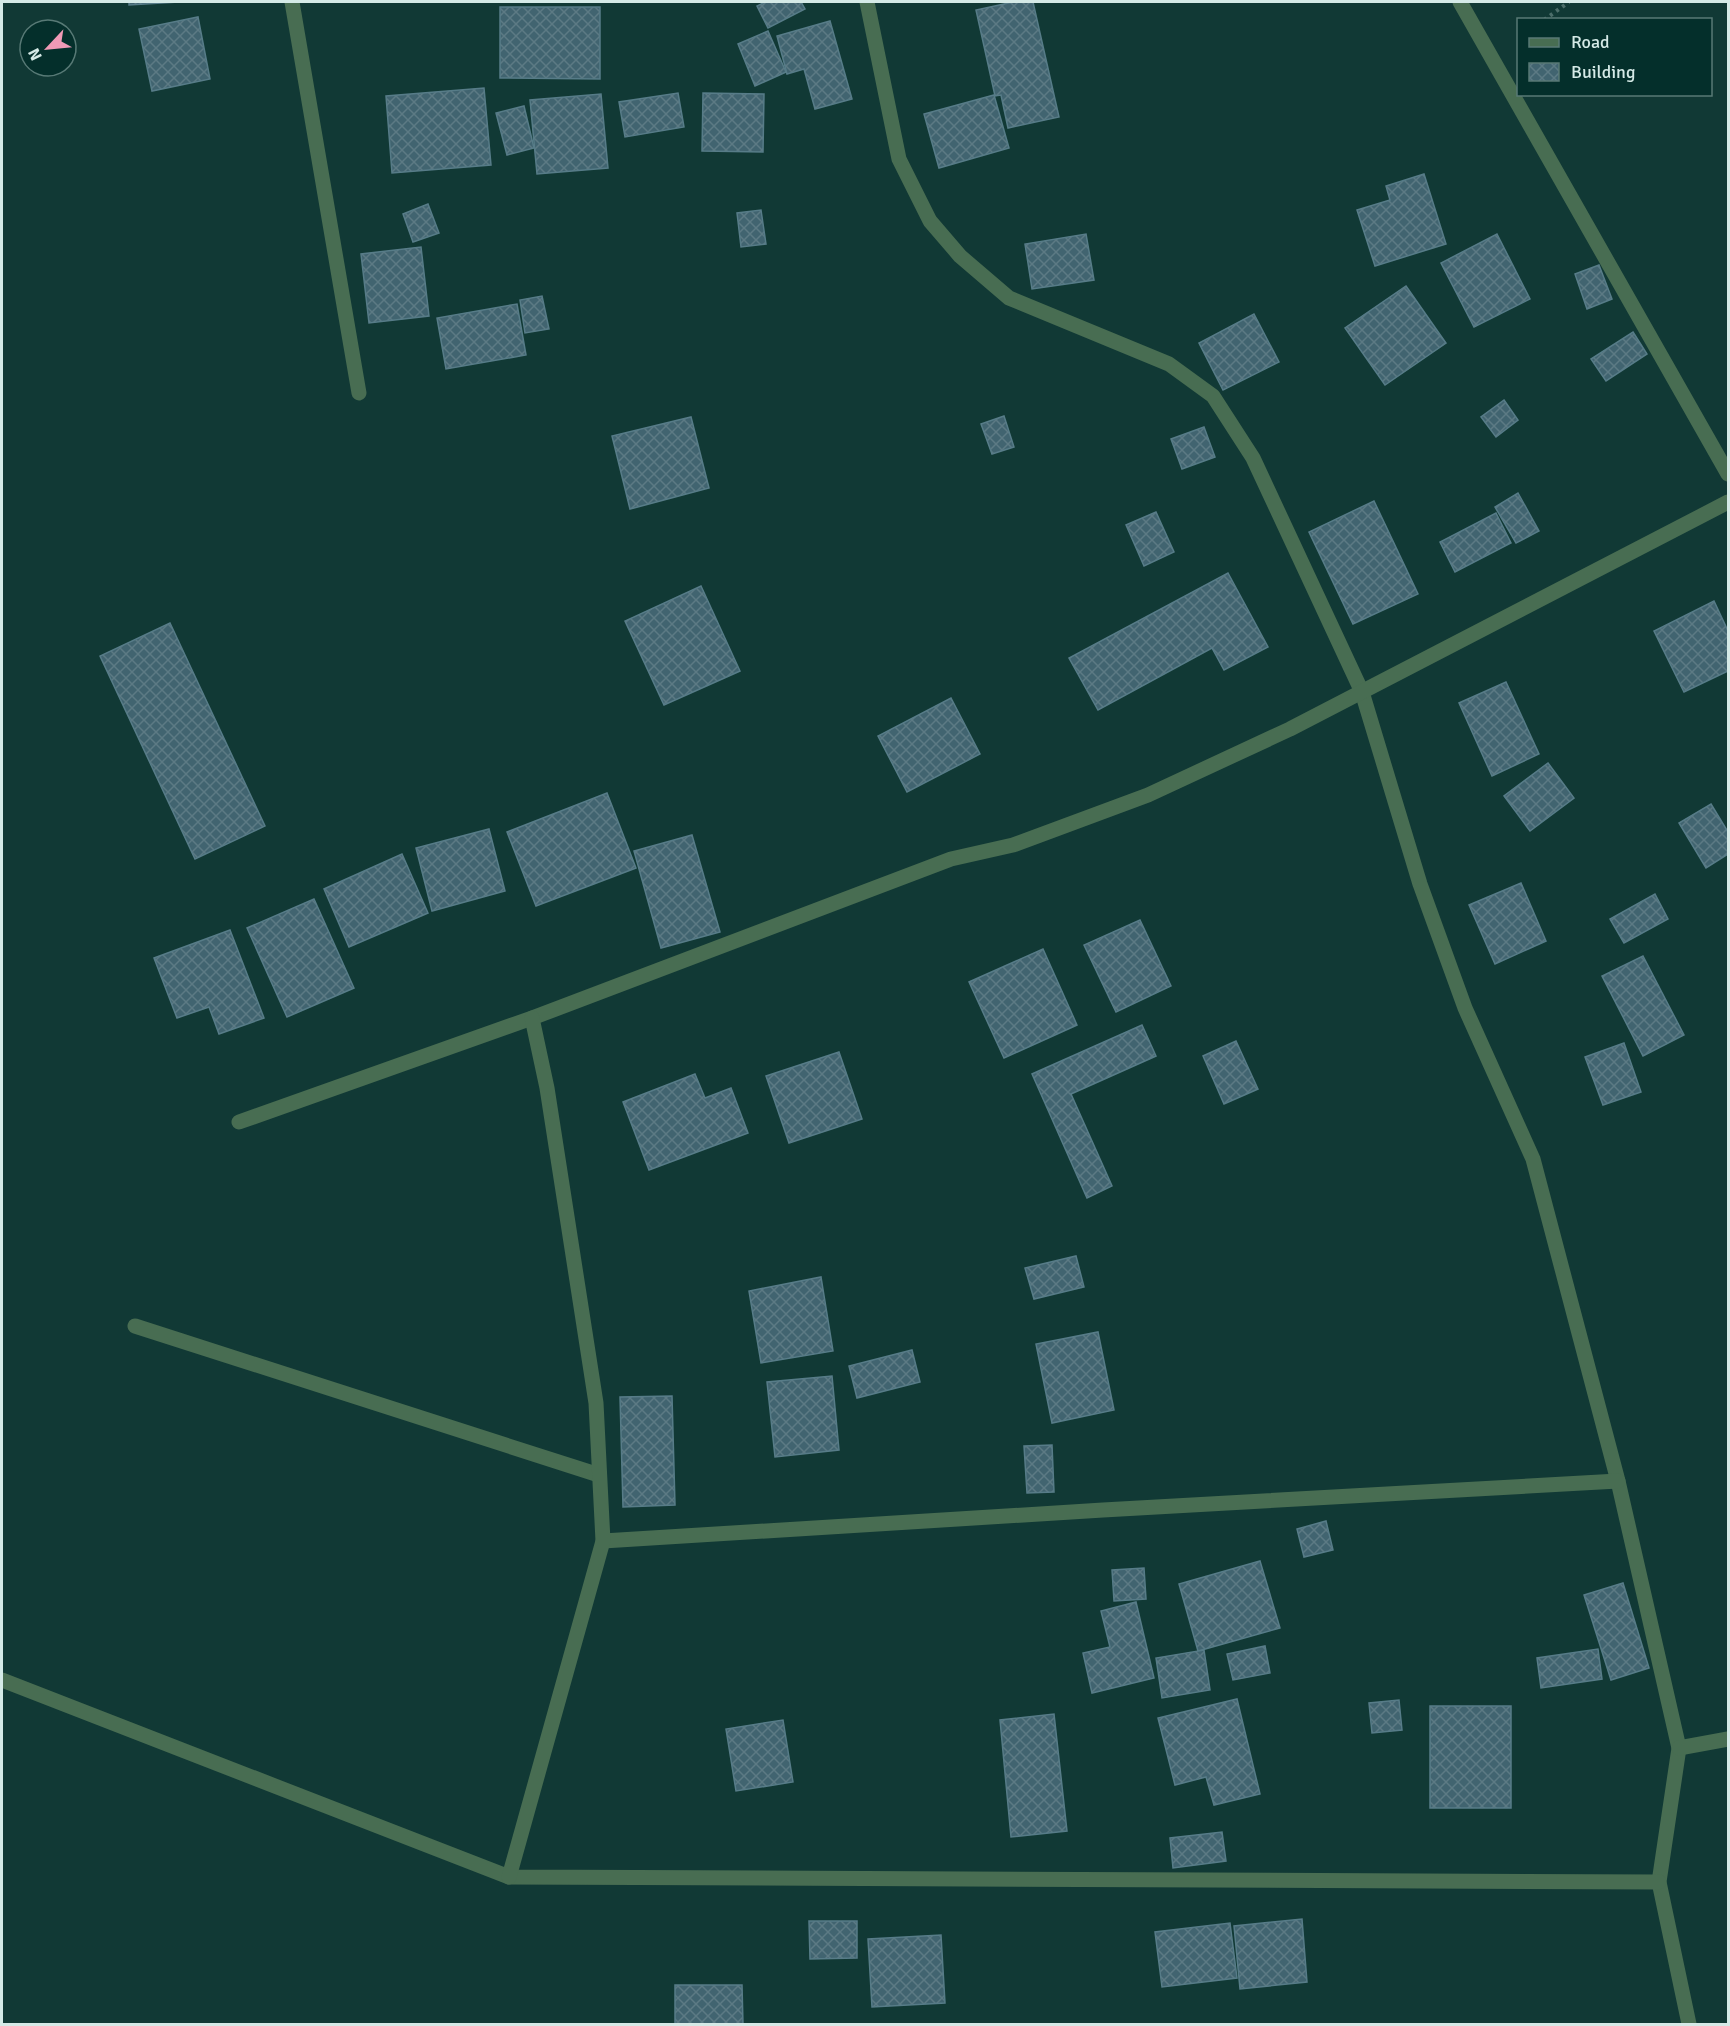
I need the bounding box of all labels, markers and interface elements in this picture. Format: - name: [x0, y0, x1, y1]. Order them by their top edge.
- north arrow: [18, 18, 78, 78]
- legend: [1517, 18, 1712, 96]
- text: Road: [1571, 31, 1610, 53]
- text: N: [24, 45, 47, 64]
- text: Building: [1571, 61, 1635, 83]

